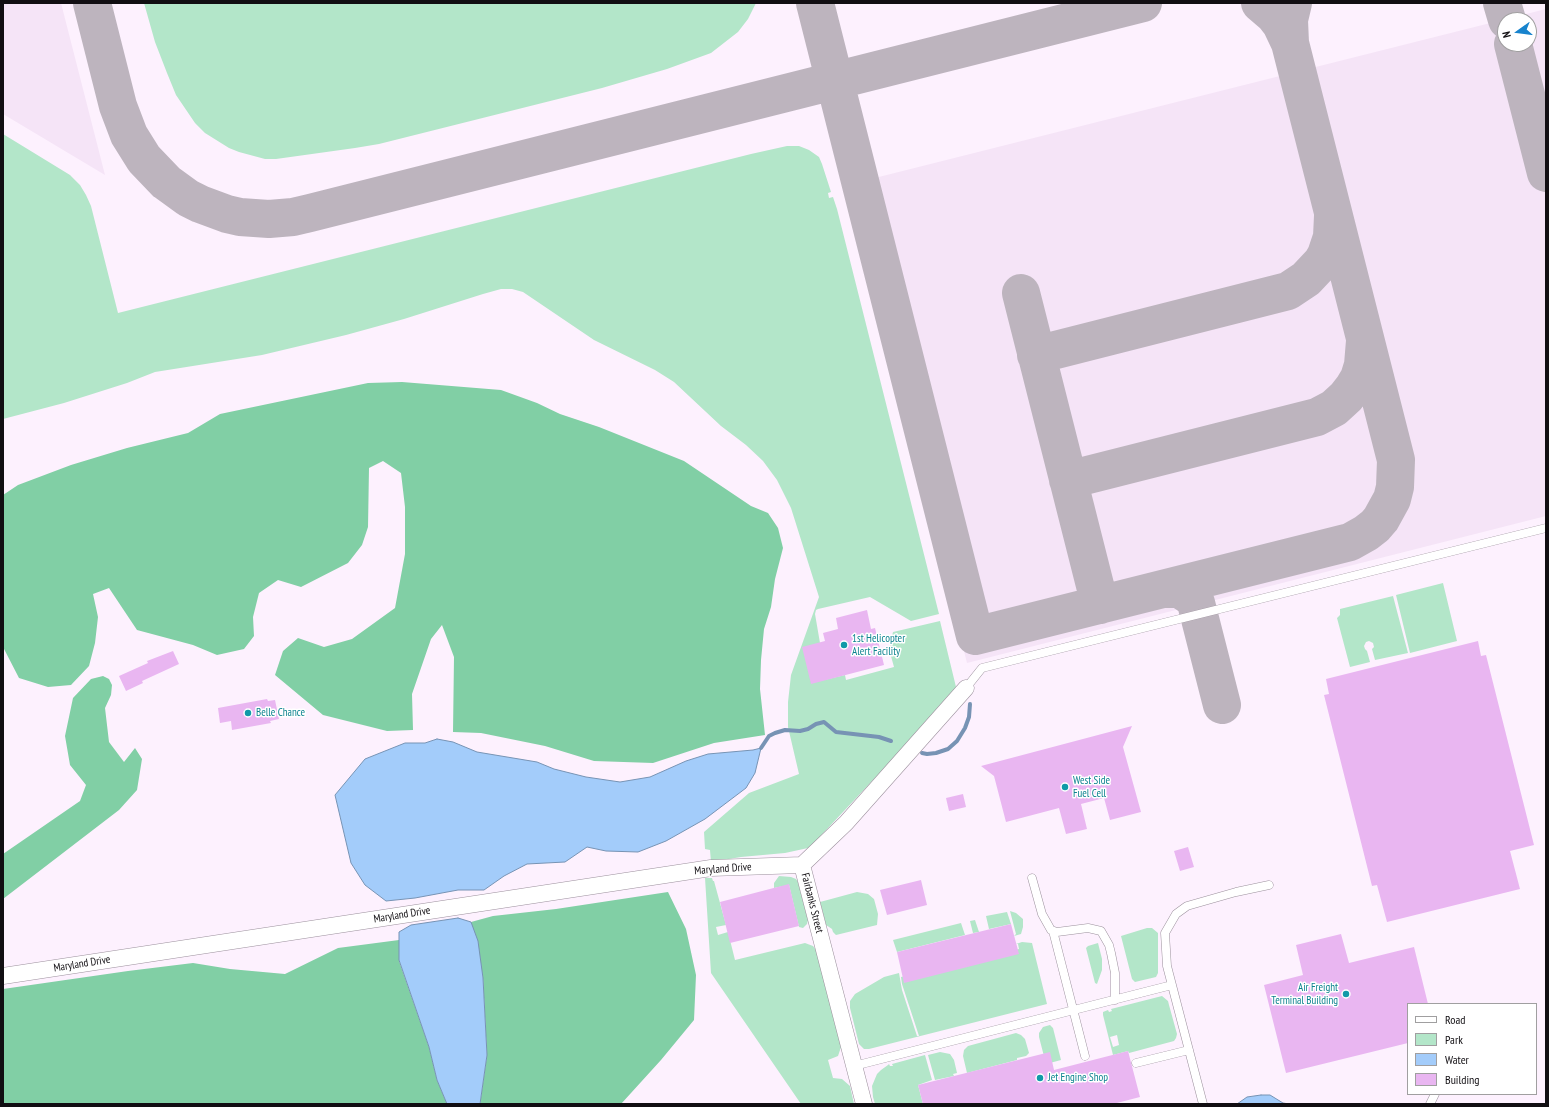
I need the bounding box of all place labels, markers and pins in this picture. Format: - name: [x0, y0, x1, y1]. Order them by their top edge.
- place label: 1st Helicopter Alert Facility: [852, 632, 905, 658]
- marker: 1st Helicopter Alert Facility: [839, 640, 849, 650]
- place label: Belle Chance: [256, 706, 305, 720]
- marker: Belle Chance: [243, 708, 253, 718]
- place label: West Side Fuel Cell: [1073, 774, 1110, 800]
- marker: West Side Fuel Cell: [1060, 782, 1070, 792]
- place label: Air Freight Terminal Building: [1271, 981, 1338, 1007]
- marker: Air Freight Terminal Building: [1341, 989, 1351, 999]
- place label: Jet Engine Shop: [1048, 1071, 1108, 1085]
- marker: Jet Engine Shop: [1035, 1073, 1045, 1083]

